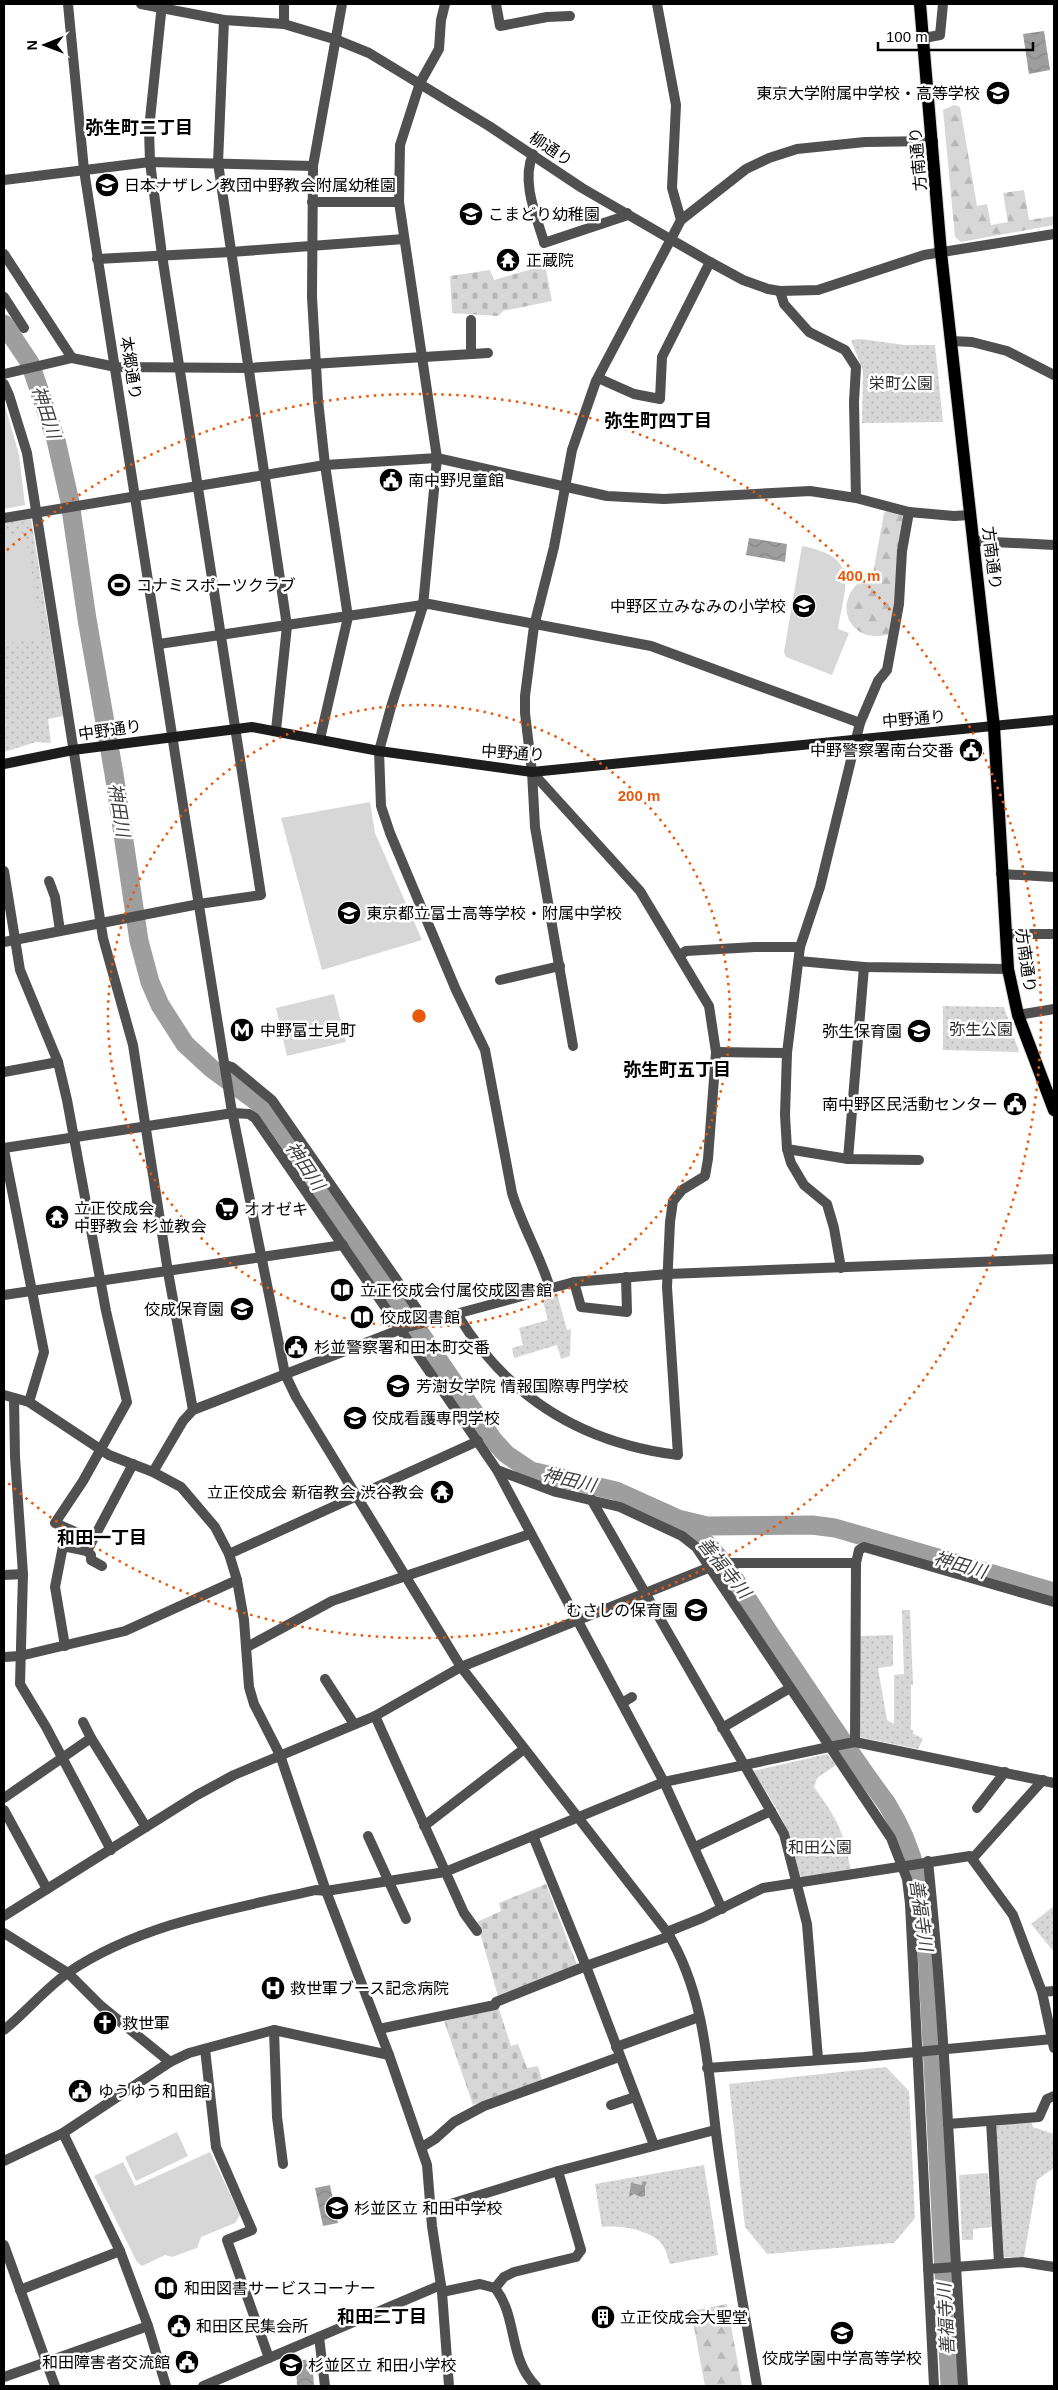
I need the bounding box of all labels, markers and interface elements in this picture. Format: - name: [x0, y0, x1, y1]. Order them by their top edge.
- north arrow: [20, 20, 70, 70]
- scale bar: [878, 20, 1033, 52]
- text: 100 m: [886, 28, 928, 45]
- text: N: [24, 40, 40, 50]
- school or university icon: 東京大学附属中学校・高等学校: [985, 80, 1011, 106]
- place label: 東京大学附属中学校・高等学校: [756, 85, 980, 102]
- district label: 弥生町二丁目: [85, 118, 193, 138]
- street label: 方南通り: [907, 126, 929, 192]
- street label: 柳通り: [526, 129, 576, 169]
- school or university icon: 日本ナザレン教団中野教会附属幼稚園: [94, 172, 120, 198]
- place label: 日本ナザレン教団中野教会附属幼稚園: [124, 177, 396, 194]
- school or university icon: こまどり幼稚園: [458, 201, 484, 227]
- place label: こまどり幼稚園: [488, 206, 600, 223]
- temple icon: 正蔵院: [495, 247, 521, 273]
- place label: 正蔵院: [526, 252, 574, 269]
- street label: 本郷通り: [118, 335, 144, 401]
- park label: 栄町公園: [869, 375, 933, 392]
- water label: 神田川: [28, 383, 64, 443]
- district label: 弥生町四丁目: [604, 411, 712, 431]
- public building icon: 南中野児童館: [378, 467, 404, 493]
- place label: 南中野児童館: [408, 472, 504, 489]
- street label: 方南通り: [980, 525, 1004, 591]
- text: 400 m: [838, 567, 880, 584]
- sports icon: コナミスポーツクラブ: [106, 572, 132, 598]
- place label: コナミスポーツクラブ: [136, 577, 296, 594]
- school or university icon: 中野区立みなみの小学校: [791, 593, 817, 619]
- place label: 中野区立みなみの小学校: [610, 598, 786, 615]
- street label: 中野通り: [881, 708, 947, 730]
- street label: 中野通り: [77, 717, 143, 743]
- public building icon: 中野警察署南台交番: [958, 737, 984, 763]
- street label: 中野通り: [480, 742, 546, 764]
- place label: 中野警察署南台交番: [810, 742, 954, 759]
- water label: 神田川: [105, 782, 133, 840]
- text: 200 m: [618, 787, 660, 804]
- school or university icon: 東京都立富士高等学校・附属中学校: [336, 900, 362, 926]
- place label: 東京都立富士高等学校・附属中学校: [366, 905, 622, 922]
- street label: 方南通り: [1013, 928, 1039, 994]
- centre of rings: [410, 1007, 428, 1025]
- metro station icon: 中野富士見町: [229, 1017, 255, 1043]
- school or university icon: 弥生保育園: [906, 1018, 932, 1044]
- park label: 弥生公園: [949, 1021, 1013, 1038]
- place label: 中野富士見町: [260, 1022, 356, 1039]
- place label: 弥生保育園: [822, 1023, 902, 1040]
- district label: 弥生町五丁目: [623, 1060, 731, 1080]
- public building icon: 南中野区民活動センター: [1002, 1091, 1028, 1117]
- place label: 南中野区民活動センター: [822, 1096, 998, 1113]
- water label: 神田川: [282, 1138, 330, 1196]
- supermarket icon: オオゼキ: [214, 1196, 240, 1222]
- place label: 立正佼成会 中野教会 杉並教会: [74, 1200, 206, 1235]
- place label: オオゼキ: [244, 1201, 308, 1218]
- temple icon: 立正佼成会 中野教会 杉並教会: [44, 1204, 70, 1230]
- library icon: 立正佼成会付属佼成図書館: [329, 1277, 355, 1303]
- place label: 立正佼成会付属佼成図書館: [360, 1282, 552, 1299]
- school or university icon: 佼成保育園: [229, 1296, 255, 1322]
- place label: 佼成保育園: [144, 1301, 224, 1318]
- library icon: 佼成図書館: [349, 1304, 375, 1330]
- place label: 佼成図書館: [380, 1309, 460, 1326]
- public building icon: 杉並警察署和田本町交番: [283, 1334, 309, 1360]
- place label: 杉並警察署和田本町交番: [314, 1339, 490, 1356]
- school or university icon: 芳澍女学院 情報国際専門学校: [385, 1373, 411, 1399]
- place label: 芳澍女学院 情報国際専門学校: [416, 1378, 628, 1395]
- school or university icon: 佼成看護専門学校: [342, 1405, 368, 1431]
- place label: 佼成看護専門学校: [372, 1410, 500, 1427]
- water label: 神田川: [540, 1464, 600, 1496]
- temple icon: 立正佼成会 新宿教会 渋谷教会: [429, 1479, 455, 1505]
- place label: 立正佼成会 新宿教会 渋谷教会: [207, 1484, 424, 1501]
- district label: 和田一丁目: [57, 1528, 147, 1548]
- water label: 善福寺川: [694, 1534, 756, 1604]
- water label: 神田川: [931, 1548, 991, 1583]
- school or university icon: むさしの保育園: [683, 1597, 709, 1623]
- place label: むさしの保育園: [566, 1602, 678, 1619]
- park label: 和田公園: [788, 1839, 852, 1856]
- water label: 善福寺川: [906, 1878, 936, 1954]
- hospital icon: 救世軍ブース記念病院: [260, 1975, 286, 2001]
- place label: 救世軍ブース記念病院: [290, 1980, 449, 1997]
- church icon: 救世軍: [92, 2010, 118, 2036]
- place label: 救世軍: [122, 2015, 170, 2032]
- public building icon: ゆうゆう和田館: [67, 2078, 93, 2104]
- place label: ゆうゆう和田館: [98, 2083, 210, 2100]
- school or university icon: 杉並区立 和田中学校: [324, 2195, 350, 2221]
- place label: 杉並区立 和田中学校: [354, 2200, 502, 2217]
- library icon: 和田図書サービスコーナー: [153, 2275, 179, 2301]
- place label: 和田図書サービスコーナー: [184, 2280, 376, 2297]
- water label: 善福寺川: [934, 2281, 958, 2355]
- building icon: 立正佼成会大聖堂: [590, 2304, 616, 2330]
- district label: 和田二丁目: [337, 2307, 427, 2327]
- place label: 立正佼成会大聖堂: [620, 2309, 748, 2326]
- public building icon: 和田区民集会所: [166, 2313, 192, 2339]
- place label: 和田区民集会所: [196, 2318, 308, 2335]
- school or university icon: 佼成学園中学高等学校: [829, 2320, 855, 2346]
- public building icon: 和田障害者交流館: [174, 2349, 200, 2375]
- place label: 佼成学園中学高等学校: [762, 2350, 922, 2367]
- school or university icon: 杉並区立 和田小学校: [278, 2352, 304, 2378]
- place label: 和田障害者交流館: [42, 2354, 170, 2371]
- place label: 杉並区立 和田小学校: [308, 2357, 456, 2374]

